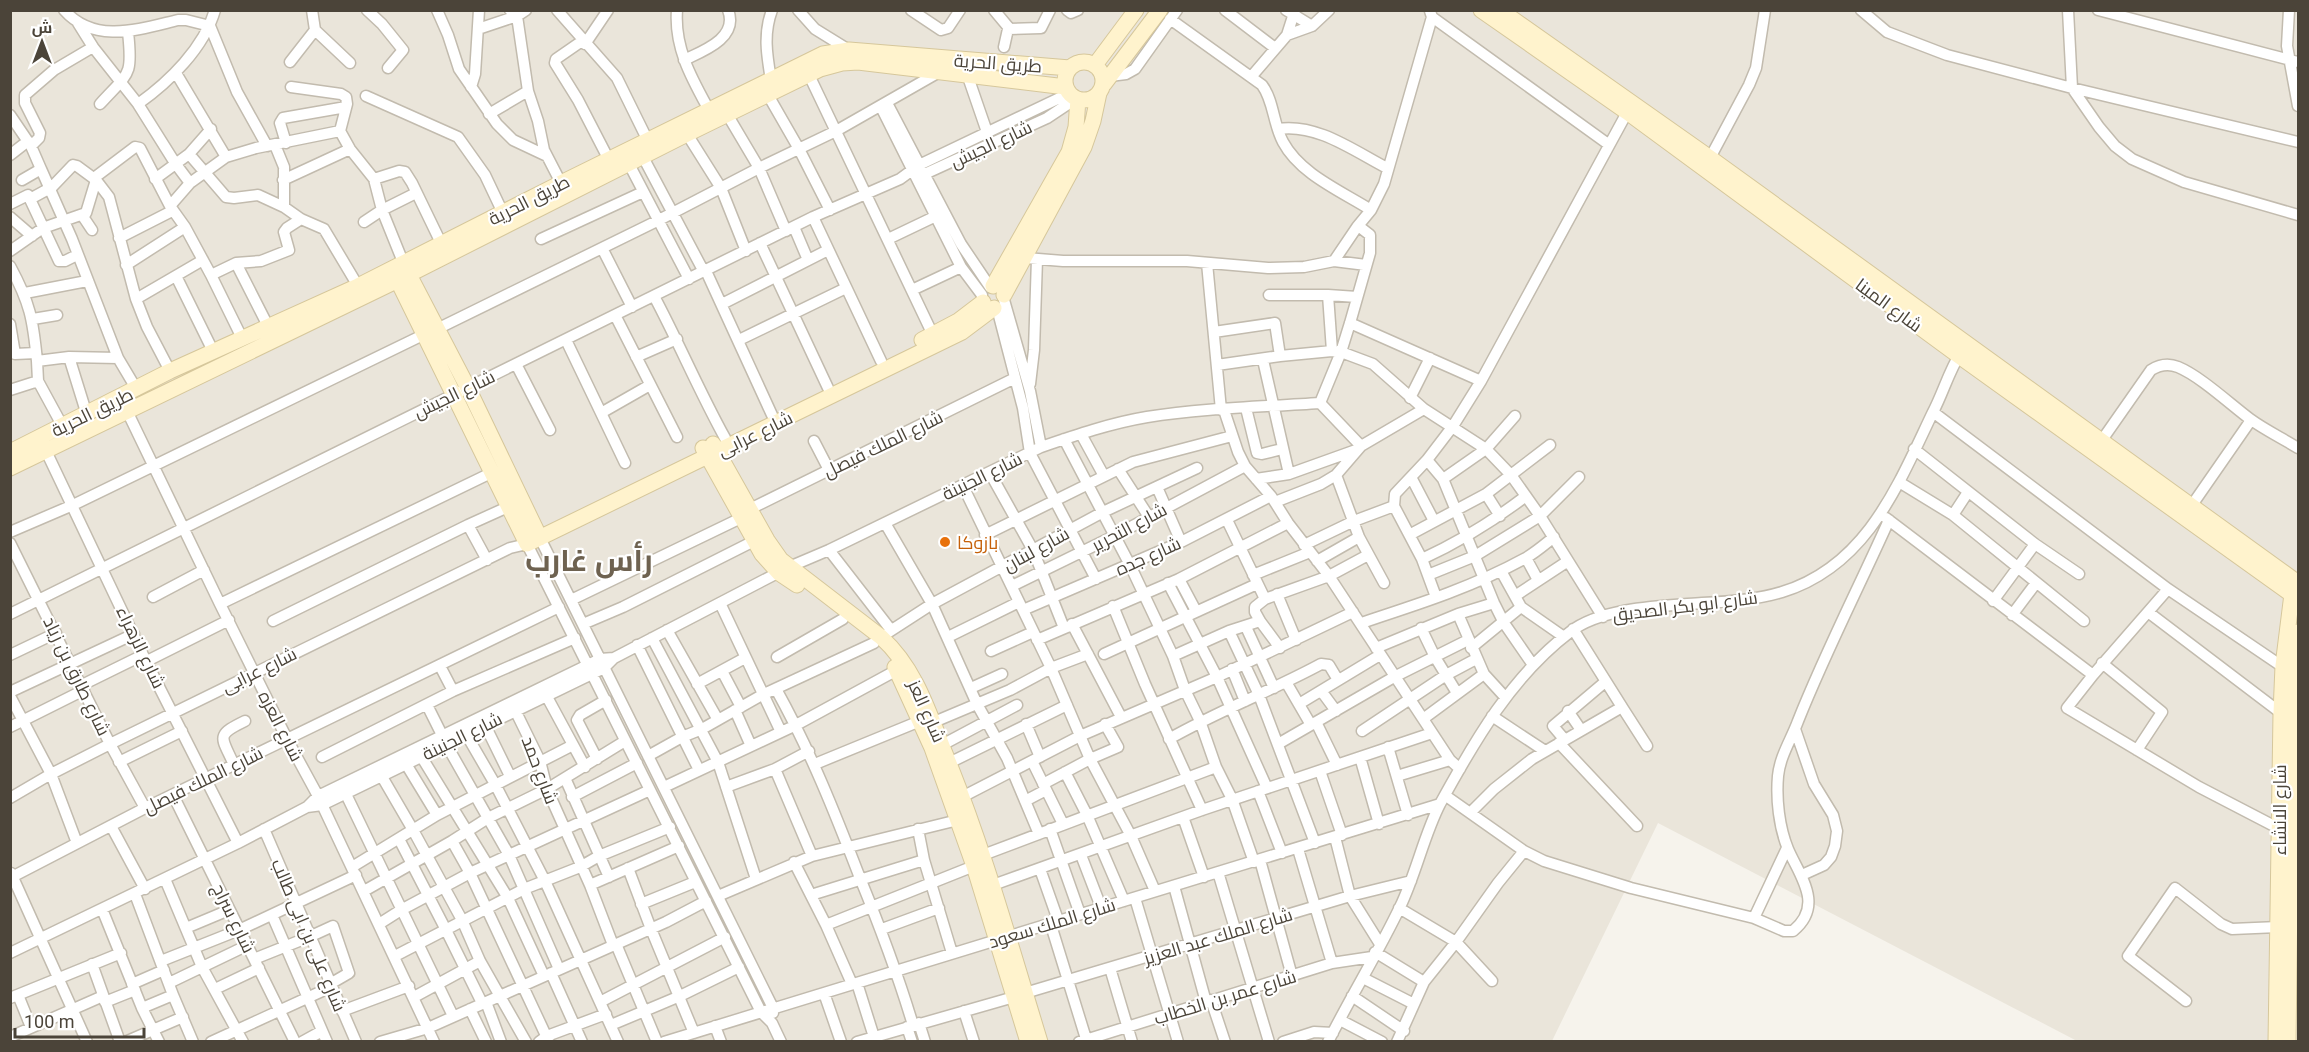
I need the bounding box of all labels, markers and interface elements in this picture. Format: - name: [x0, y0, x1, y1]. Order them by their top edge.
- north arrow: [12, 12, 72, 72]
- text: ش: [32, 18, 52, 37]
- street label: طريق الحرية: [953, 49, 1043, 79]
- street label: شارع الجيش: [947, 116, 1036, 174]
- street label: طريق الحرية: [485, 171, 574, 231]
- street label: شارع المينا: [1850, 274, 1926, 338]
- street label: شارع الجيش: [410, 365, 499, 424]
- street label: طريق الحرية: [48, 383, 137, 443]
- street label: شارع الملك فيصل: [820, 406, 947, 484]
- street label: شارع عرابى: [714, 407, 797, 463]
- street label: شارع الجنينة: [939, 448, 1026, 506]
- street label: شارع التحرير: [1087, 498, 1171, 558]
- street label: شارع لبنان: [999, 522, 1074, 577]
- place label: بازوكا: [957, 532, 998, 554]
- street label: شارع جده: [1112, 532, 1185, 582]
- marker: بازوكا: [938, 535, 952, 549]
- district label: رأس غارب: [525, 541, 653, 579]
- street label: شارع ابو بكر الصديق: [1611, 587, 1759, 627]
- street label: شارع الزهراء: [110, 602, 170, 692]
- street label: شارع طارق بن زياد: [37, 613, 115, 740]
- street label: شارع عرابى: [218, 643, 301, 699]
- street label: شارع العز: [902, 676, 950, 746]
- street label: شارع العزه: [253, 687, 308, 766]
- street label: شارع الجنينة: [419, 708, 506, 766]
- street label: شارع حمد: [516, 733, 563, 808]
- street label: شارع الملك فيصل: [140, 742, 267, 820]
- street label: شارع الانشاء: [2269, 764, 2292, 856]
- street label: شارع على بن ابى طالب: [266, 856, 351, 1015]
- street label: شارع سراج: [206, 880, 260, 957]
- street label: شارع الملك سعود: [986, 894, 1118, 954]
- street label: شارع الملك عبد العزيز: [1140, 903, 1295, 971]
- street label: شارع عمر بن الخطاب: [1151, 965, 1299, 1031]
- scale bar: [15, 1001, 144, 1039]
- text: 100 m: [24, 1011, 75, 1032]

